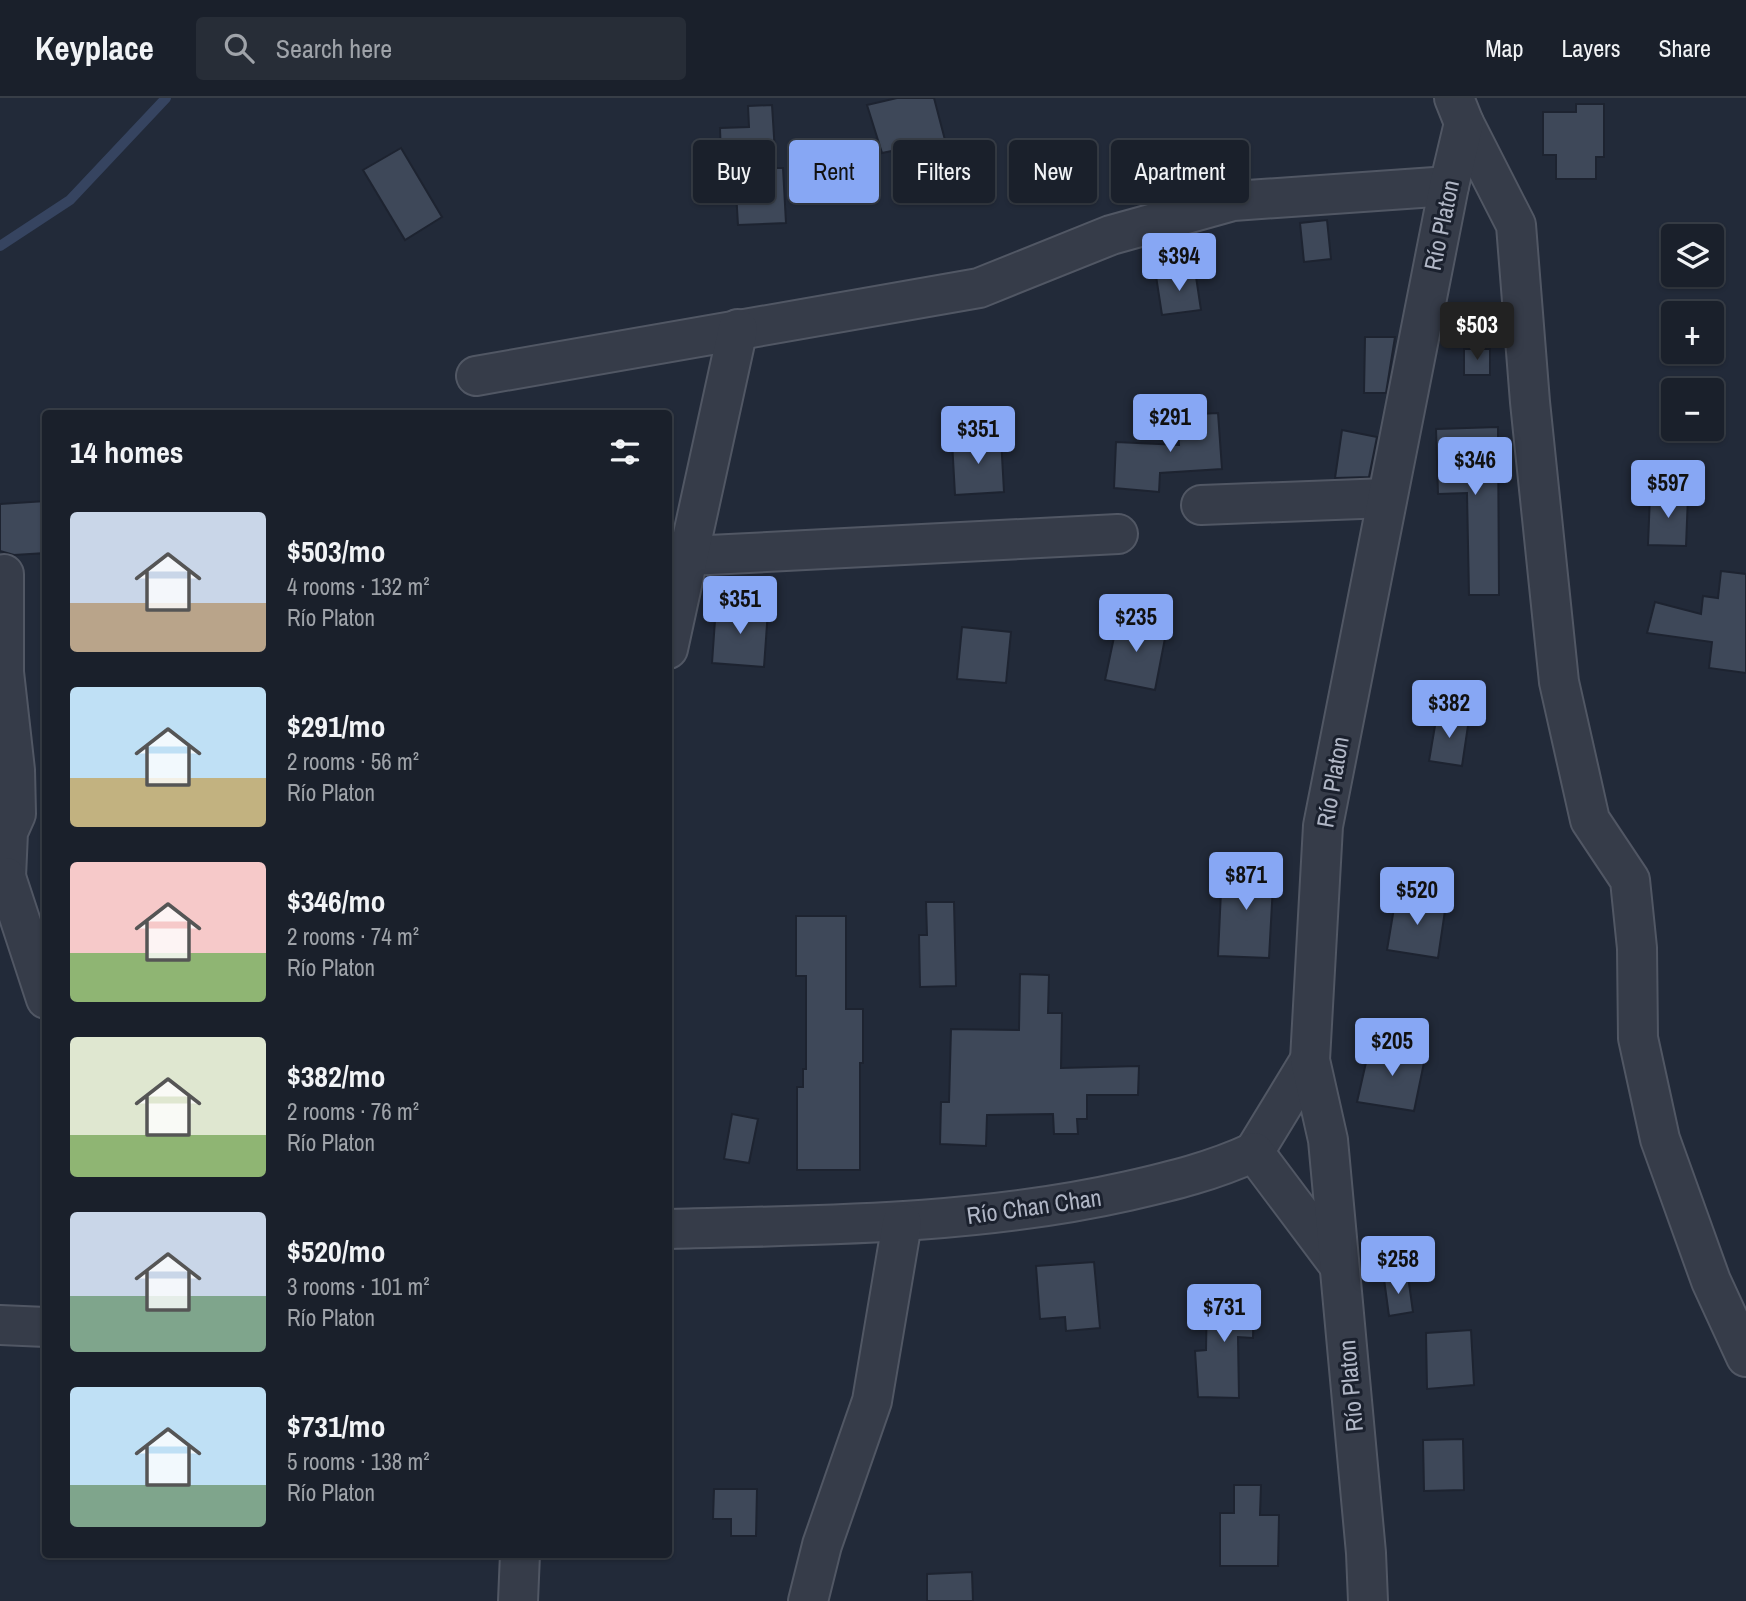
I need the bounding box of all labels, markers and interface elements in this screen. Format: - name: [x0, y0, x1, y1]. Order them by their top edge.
- search box: [196, 17, 686, 80]
- text: Keyplace: [35, 26, 154, 70]
- icon: search: [220, 29, 258, 67]
- text: Search here: [276, 31, 392, 66]
- text: Map: [1485, 32, 1523, 64]
- text: Layers: [1561, 32, 1620, 64]
- text: Share: [1658, 32, 1711, 64]
- chip: Buy: [693, 140, 775, 203]
- chip: Rent: [789, 140, 879, 203]
- chip: Filters: [893, 140, 995, 203]
- chip: New: [1009, 140, 1097, 203]
- chip: Apartment: [1111, 140, 1249, 203]
- street label: Río Platon: [1416, 177, 1466, 273]
- map controls: [1661, 224, 1724, 441]
- button: layers: [1661, 224, 1724, 287]
- pin: $394: [1138, 234, 1220, 293]
- text: $394: [1158, 240, 1200, 271]
- button: +: [1661, 301, 1724, 364]
- pin: $503: [1436, 302, 1518, 362]
- text: $503: [1456, 309, 1498, 340]
- button: −: [1661, 378, 1724, 441]
- pin: $291: [1129, 394, 1211, 454]
- text: $291: [1149, 401, 1191, 432]
- pin: $351: [937, 406, 1019, 466]
- text: $351: [957, 413, 999, 444]
- text: 14 homes: [70, 432, 184, 472]
- icon: filters: [606, 433, 644, 471]
- pin: $346: [1434, 438, 1516, 497]
- text: $346: [1454, 444, 1496, 475]
- pin: $597: [1627, 460, 1709, 520]
- text: $597: [1647, 467, 1689, 498]
- text: $503/mo: [287, 531, 385, 571]
- icon: home: [126, 540, 210, 624]
- text: 4 rooms · 132 m²: [287, 571, 430, 602]
- pin: $351: [699, 576, 781, 636]
- text: $351: [719, 583, 761, 614]
- pin: $235: [1095, 594, 1177, 654]
- text: $235: [1115, 601, 1157, 632]
- text: Río Platon: [287, 602, 375, 633]
- pin: $382: [1408, 680, 1490, 740]
- text: $382: [1428, 687, 1470, 718]
- text: $291/mo: [287, 706, 385, 746]
- icon: home: [126, 715, 210, 799]
- street label: Río Platon: [1308, 734, 1356, 830]
- text: 2 rooms · 56 m²: [287, 746, 419, 777]
- text: Río Platon: [287, 777, 375, 808]
- pin: $871: [1205, 852, 1287, 912]
- text: $871: [1225, 859, 1267, 890]
- pin: $520: [1376, 868, 1458, 927]
- text: $520: [1396, 874, 1438, 905]
- text: $346/mo: [287, 881, 385, 921]
- icon: home: [126, 890, 210, 974]
- text: 2 rooms · 74 m²: [287, 921, 419, 952]
- text: Río Platon: [287, 952, 375, 983]
- pin: $205: [1351, 1018, 1433, 1078]
- text: $205: [1371, 1025, 1413, 1056]
- text: $382/mo: [287, 1056, 385, 1096]
- icon: home: [126, 1065, 210, 1149]
- text: 2 rooms · 76 m²: [287, 1096, 419, 1127]
- text: Río Platon: [287, 1127, 375, 1158]
- street label: Río Chan Chan: [965, 1181, 1103, 1231]
- text: $520/mo: [287, 1231, 385, 1271]
- pin: $258: [1357, 1236, 1439, 1296]
- icon: home: [126, 1240, 210, 1324]
- text: $258: [1377, 1243, 1419, 1274]
- text: 3 rooms · 101 m²: [287, 1271, 430, 1302]
- pin: $731: [1183, 1284, 1265, 1344]
- text: $731: [1203, 1291, 1245, 1322]
- text: Río Platon: [287, 1302, 375, 1333]
- street label: Río Platon: [1330, 1339, 1370, 1433]
- text: $731/mo: [287, 1406, 385, 1446]
- icon: home: [126, 1415, 210, 1499]
- text: 5 rooms · 138 m²: [287, 1446, 430, 1477]
- text: Río Platon: [287, 1477, 375, 1508]

